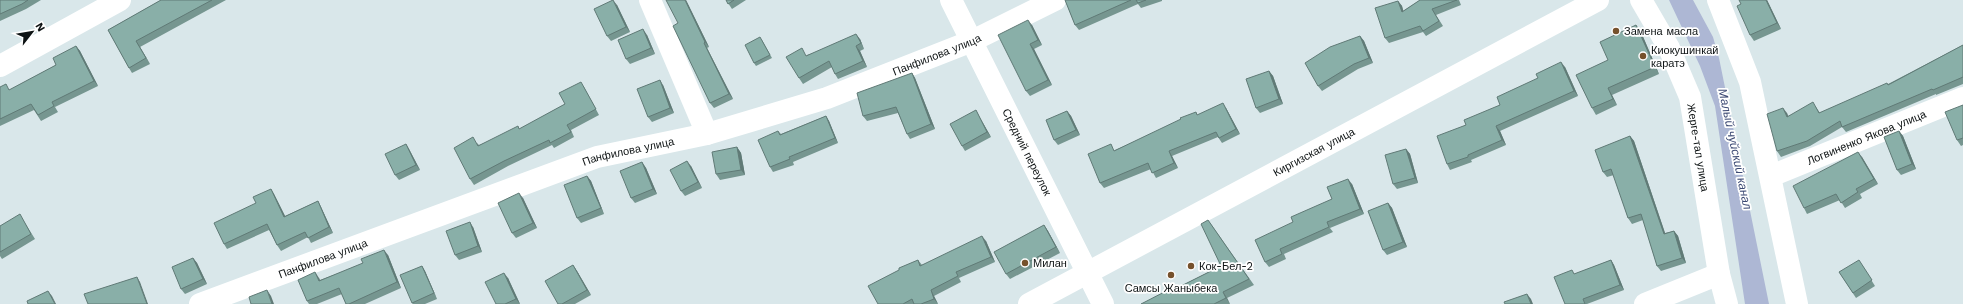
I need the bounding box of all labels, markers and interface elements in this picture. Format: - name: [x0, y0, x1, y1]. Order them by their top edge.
- north arrow: [12, 12, 52, 52]
- text: N: [32, 20, 48, 34]
- place label: Замена масла: [1624, 25, 1699, 38]
- marker: Замена масла: [1611, 26, 1621, 36]
- street label: Панфилова улица: [891, 31, 984, 78]
- place label: Киокушинкай каратэ: [1651, 44, 1718, 70]
- marker: Киокушинкай каратэ: [1638, 51, 1648, 61]
- water label: Малый чуйский канал: [1715, 87, 1755, 211]
- street label: Жерге-тал улица: [1685, 102, 1712, 193]
- street label: Средний переулок: [1000, 106, 1054, 198]
- street label: Логвиненко Якова улица: [1805, 107, 1929, 167]
- street label: Киргизская улица: [1271, 124, 1358, 179]
- street label: Панфилова улица: [580, 134, 676, 168]
- street label: Панфилова улица: [277, 236, 370, 281]
- place label: Милан: [1033, 257, 1067, 270]
- marker: Милан: [1020, 258, 1030, 268]
- place label: Кок-Бел-2: [1199, 260, 1253, 273]
- marker: Кок-Бел-2: [1186, 261, 1196, 271]
- marker: Самсы Жаныбека: [1166, 270, 1176, 280]
- place label: Самсы Жаныбека: [1125, 282, 1218, 295]

